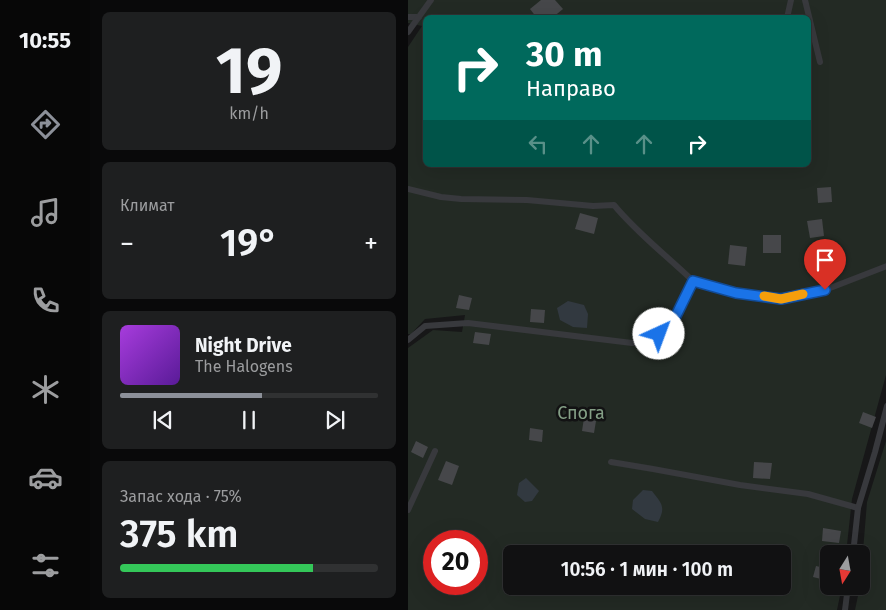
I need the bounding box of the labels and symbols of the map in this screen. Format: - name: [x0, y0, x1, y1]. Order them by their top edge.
- pin: [804, 239, 846, 290]
- position arrow: [632, 307, 684, 359]
- park label: Спога: [557, 402, 605, 424]
- speed limit sign: 20: [423, 530, 488, 595]
- north arrow: [820, 545, 870, 595]

